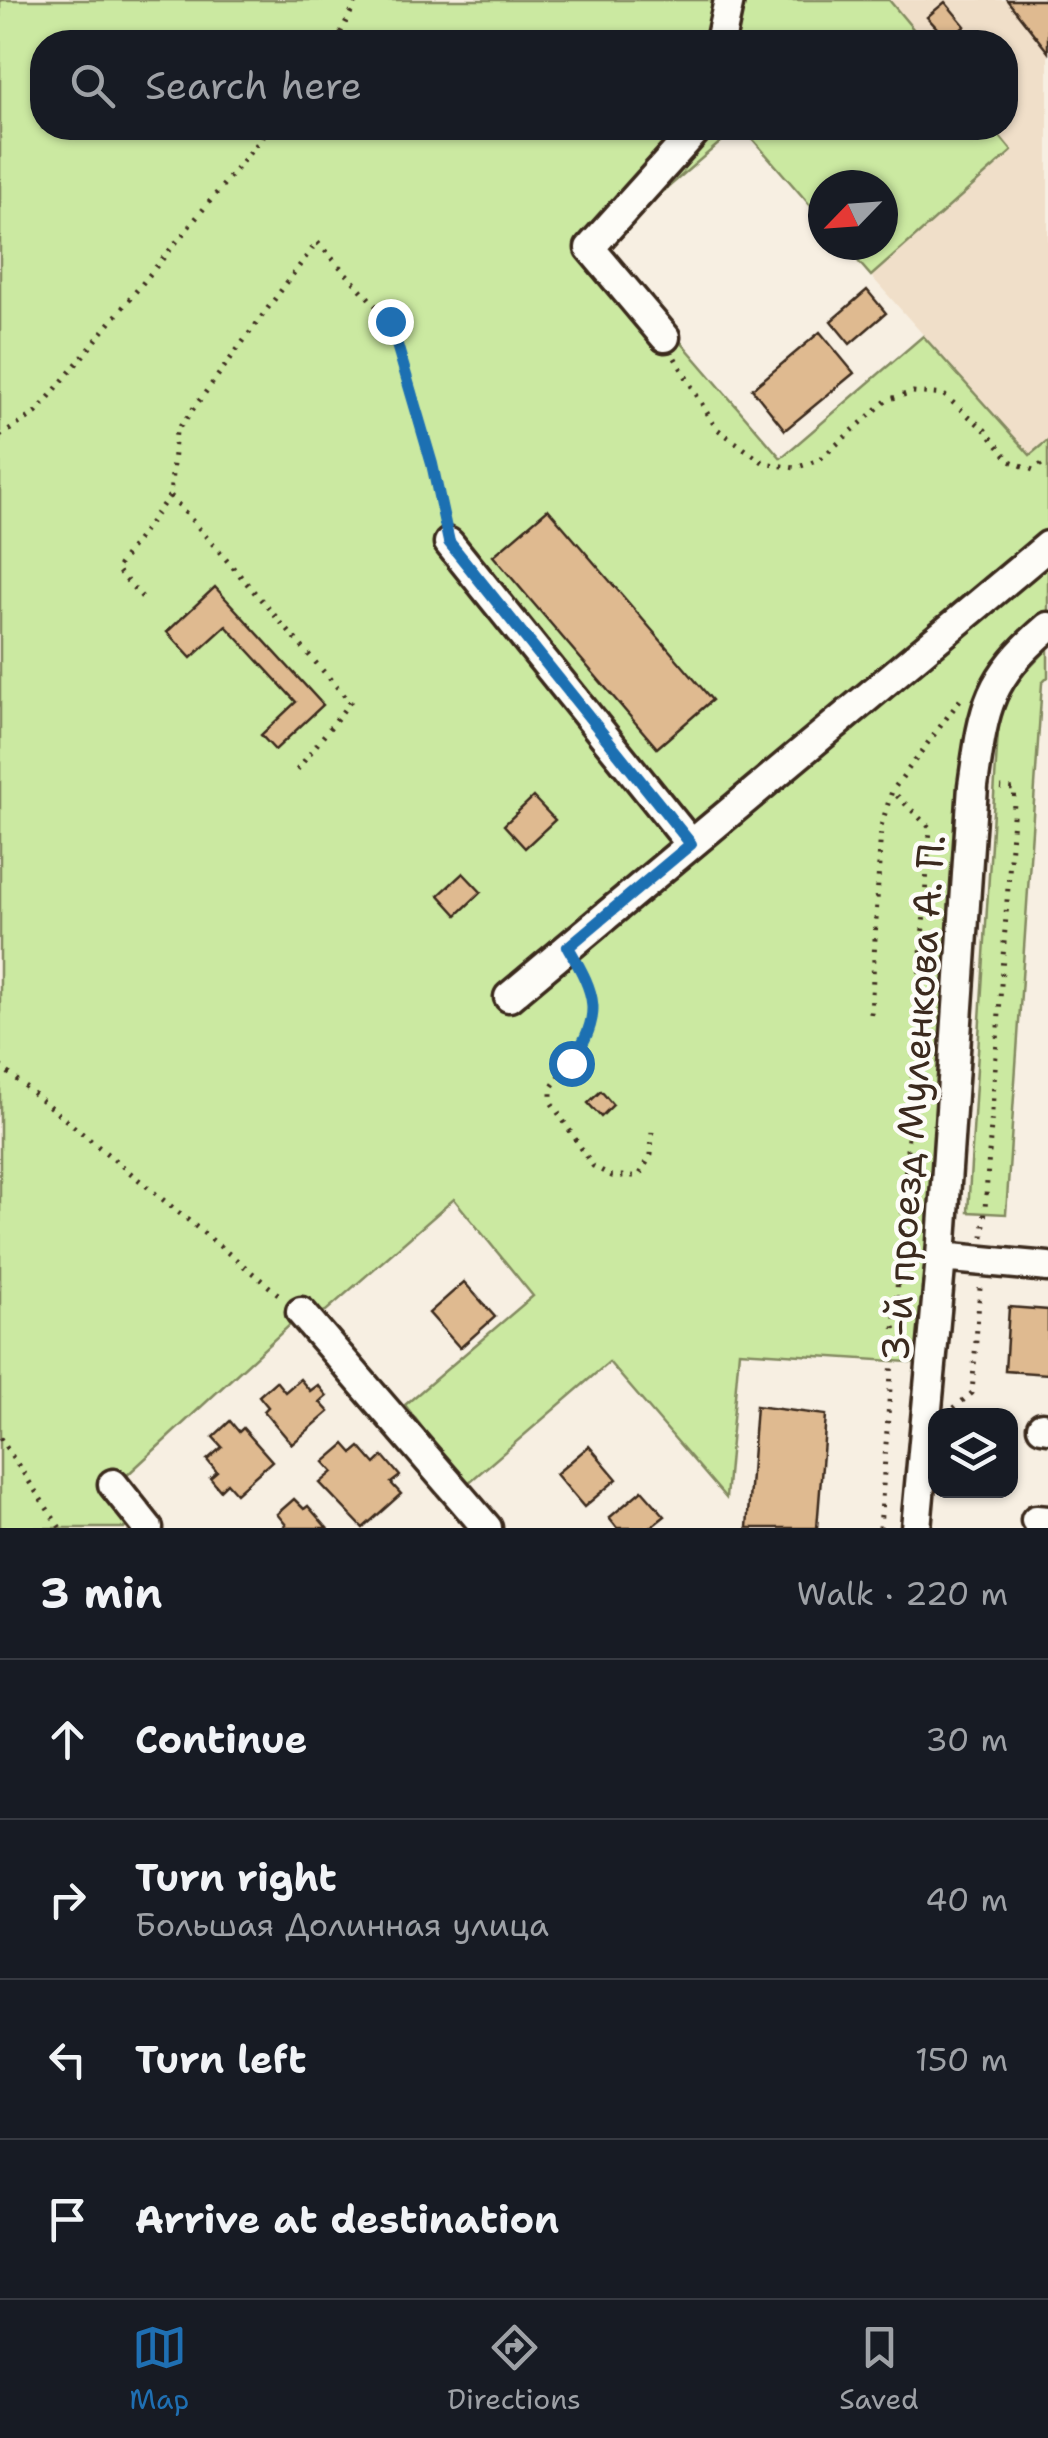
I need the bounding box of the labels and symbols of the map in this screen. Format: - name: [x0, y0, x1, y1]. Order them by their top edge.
- north arrow: [808, 170, 898, 260]
- route end: [368, 299, 414, 345]
- street label: 3-й проезд Муленкова А. П.: [869, 833, 957, 1363]
- route start: [549, 1041, 595, 1087]

